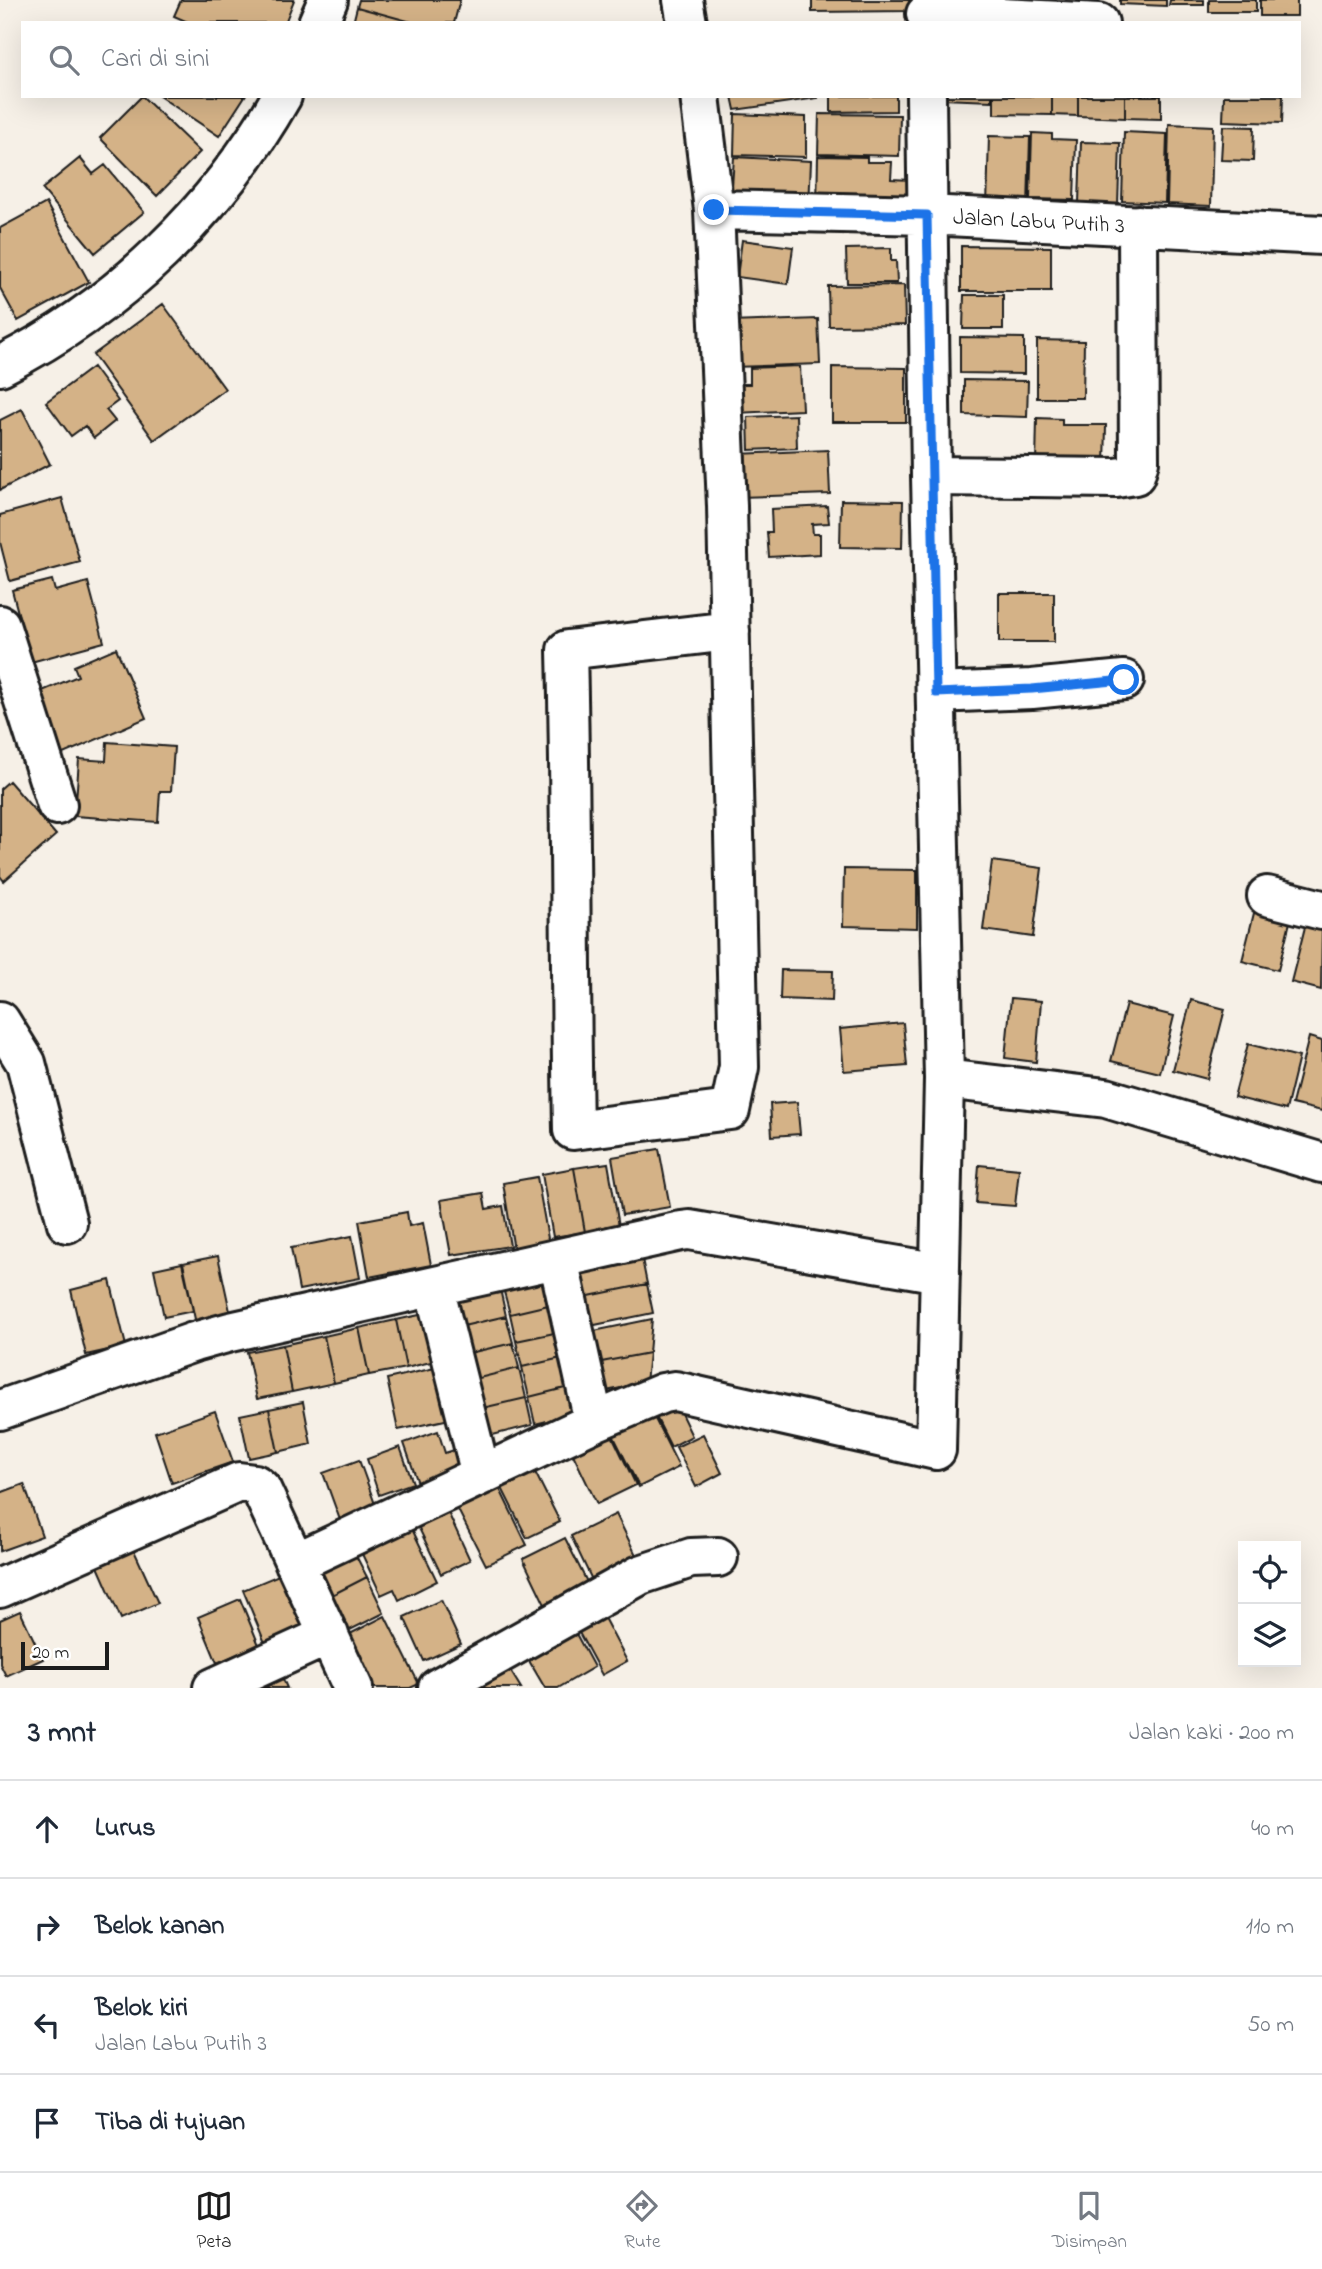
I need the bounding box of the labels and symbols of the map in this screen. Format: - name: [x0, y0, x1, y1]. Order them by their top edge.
- route end: [698, 194, 729, 225]
- street label: Jalan Labu Putih 3: [952, 202, 1126, 243]
- route start: [1108, 664, 1139, 695]
- scale bar: [21, 1639, 108, 1671]

